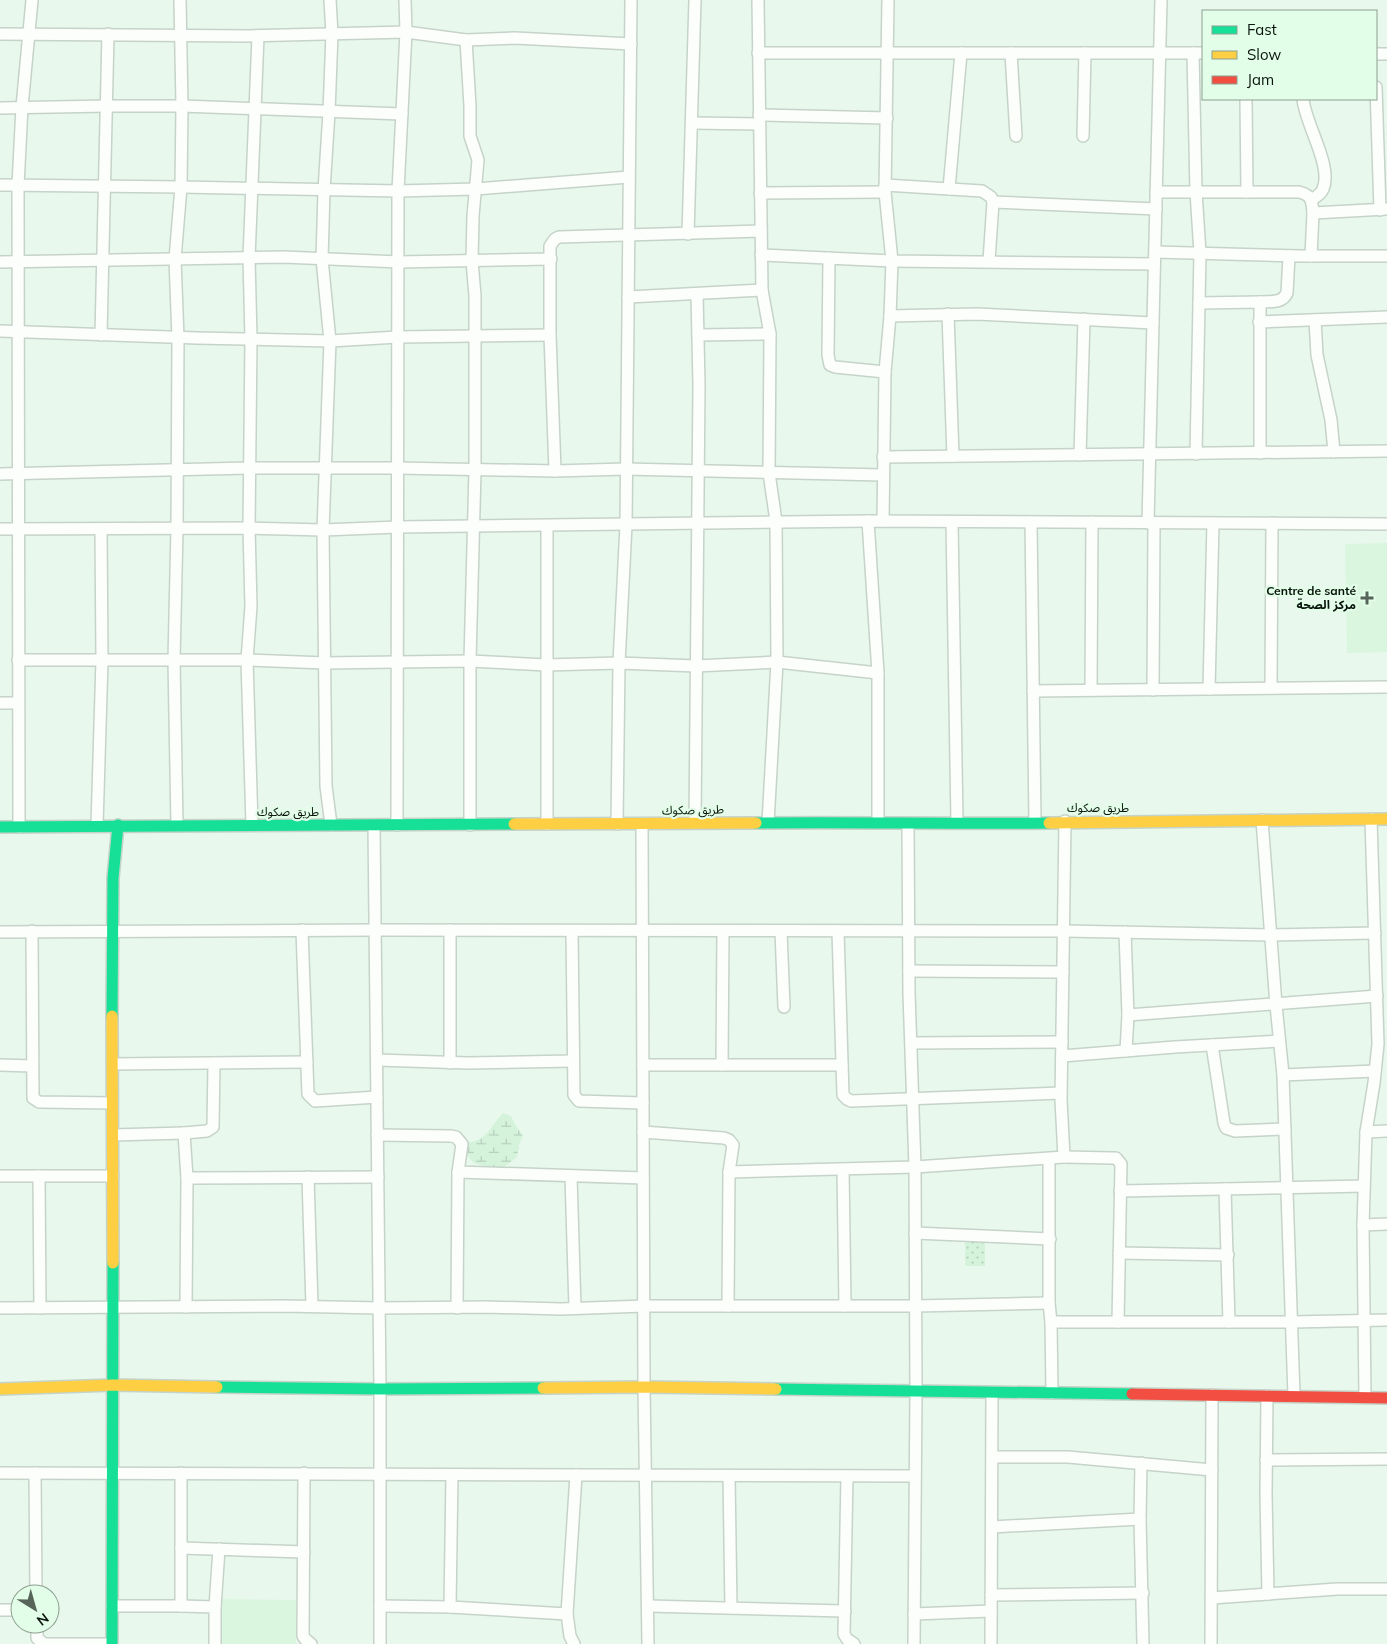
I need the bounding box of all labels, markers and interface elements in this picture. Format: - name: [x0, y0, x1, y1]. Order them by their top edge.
- legend: [1202, 10, 1377, 100]
- text: Fast: [1247, 20, 1277, 39]
- text: Slow: [1247, 45, 1281, 64]
- text: Jam: [1247, 70, 1274, 89]
- place label: Centre de santé مركز الصحة: [1266, 583, 1356, 612]
- marker: Centre de santé مركز الصحة: [1360, 591, 1374, 605]
- street label: طريق صكوك: [1067, 800, 1129, 816]
- street label: طريق صكوك: [662, 801, 724, 819]
- street label: طريق صكوك: [257, 804, 319, 820]
- north arrow: [10, 1584, 60, 1634]
- text: N: [33, 1609, 52, 1630]

